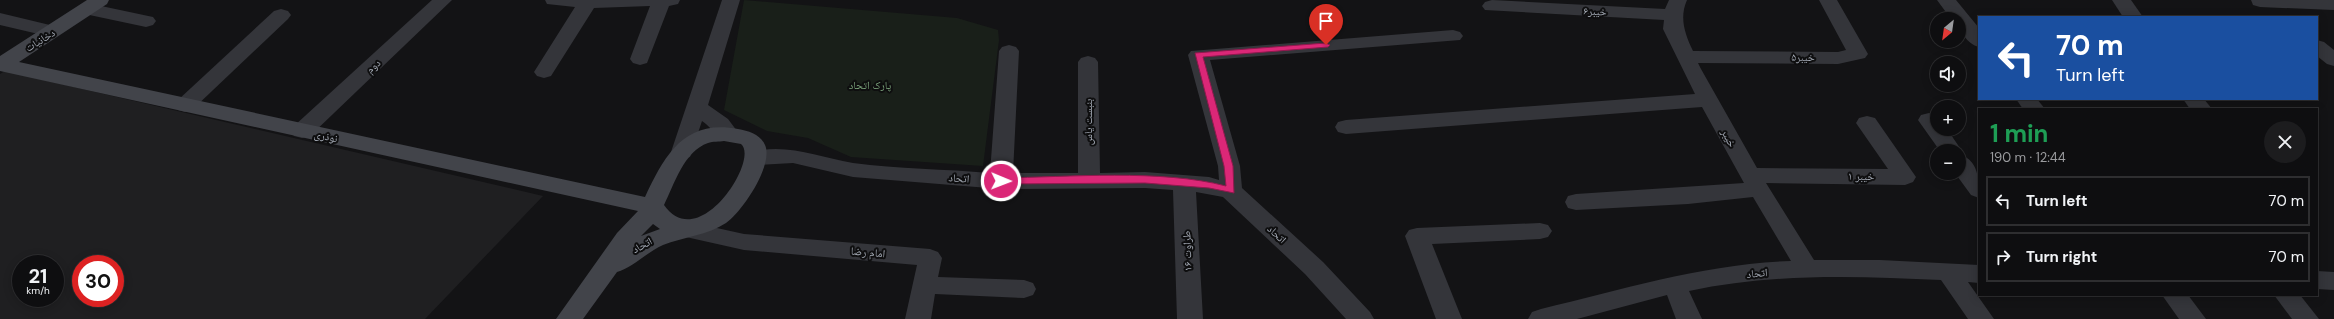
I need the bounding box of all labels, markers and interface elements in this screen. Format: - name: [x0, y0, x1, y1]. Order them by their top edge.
- street label: خیبر۶: [1583, 3, 1607, 19]
- pin: [1309, 4, 1343, 45]
- icon: arrive: [1315, 10, 1337, 32]
- north arrow: [1930, 12, 1966, 48]
- map controls: [1930, 12, 1966, 180]
- street label: دخانیات: [22, 25, 58, 55]
- text: 70 m: [2056, 27, 2124, 64]
- icon: left: [1990, 32, 2042, 84]
- street label: خیبر۵: [1791, 50, 1815, 64]
- street label: دوم: [363, 55, 384, 76]
- button: sound: [1930, 56, 1966, 92]
- text: Turn left: [2056, 63, 2125, 87]
- park label: پارک اتحاد: [849, 78, 892, 92]
- street label: بنبست یاس: [1081, 99, 1095, 145]
- button: +: [1930, 100, 1966, 136]
- text: 1 min: [1990, 118, 2048, 149]
- button: close: [2264, 121, 2306, 163]
- street label: خیبر: [1718, 126, 1740, 150]
- street label: نوذری: [313, 127, 339, 145]
- button: −: [1930, 144, 1966, 180]
- text: 190 m · 12:44: [1990, 149, 2066, 166]
- position arrow: [980, 160, 1022, 202]
- street label: خیبر ۱: [1848, 169, 1874, 183]
- street label: اتحاد: [948, 170, 970, 186]
- icon: left: [1992, 190, 2014, 212]
- text: Turn left: [2026, 191, 2087, 211]
- text: 70 m: [2269, 191, 2304, 211]
- street label: اتحاد: [1265, 222, 1289, 246]
- street label: طراوت ۱۶: [1179, 230, 1195, 272]
- street label: اتحاد: [629, 234, 655, 256]
- street label: امام رضا: [850, 244, 886, 260]
- icon: right: [1992, 246, 2014, 268]
- text: Turn right: [2026, 247, 2097, 267]
- text: 70 m: [2269, 247, 2304, 267]
- speed limit sign: 30: [72, 255, 124, 307]
- text: 21: [29, 263, 47, 289]
- street label: اتحاد: [1746, 265, 1768, 281]
- text: km/h: [26, 284, 50, 297]

